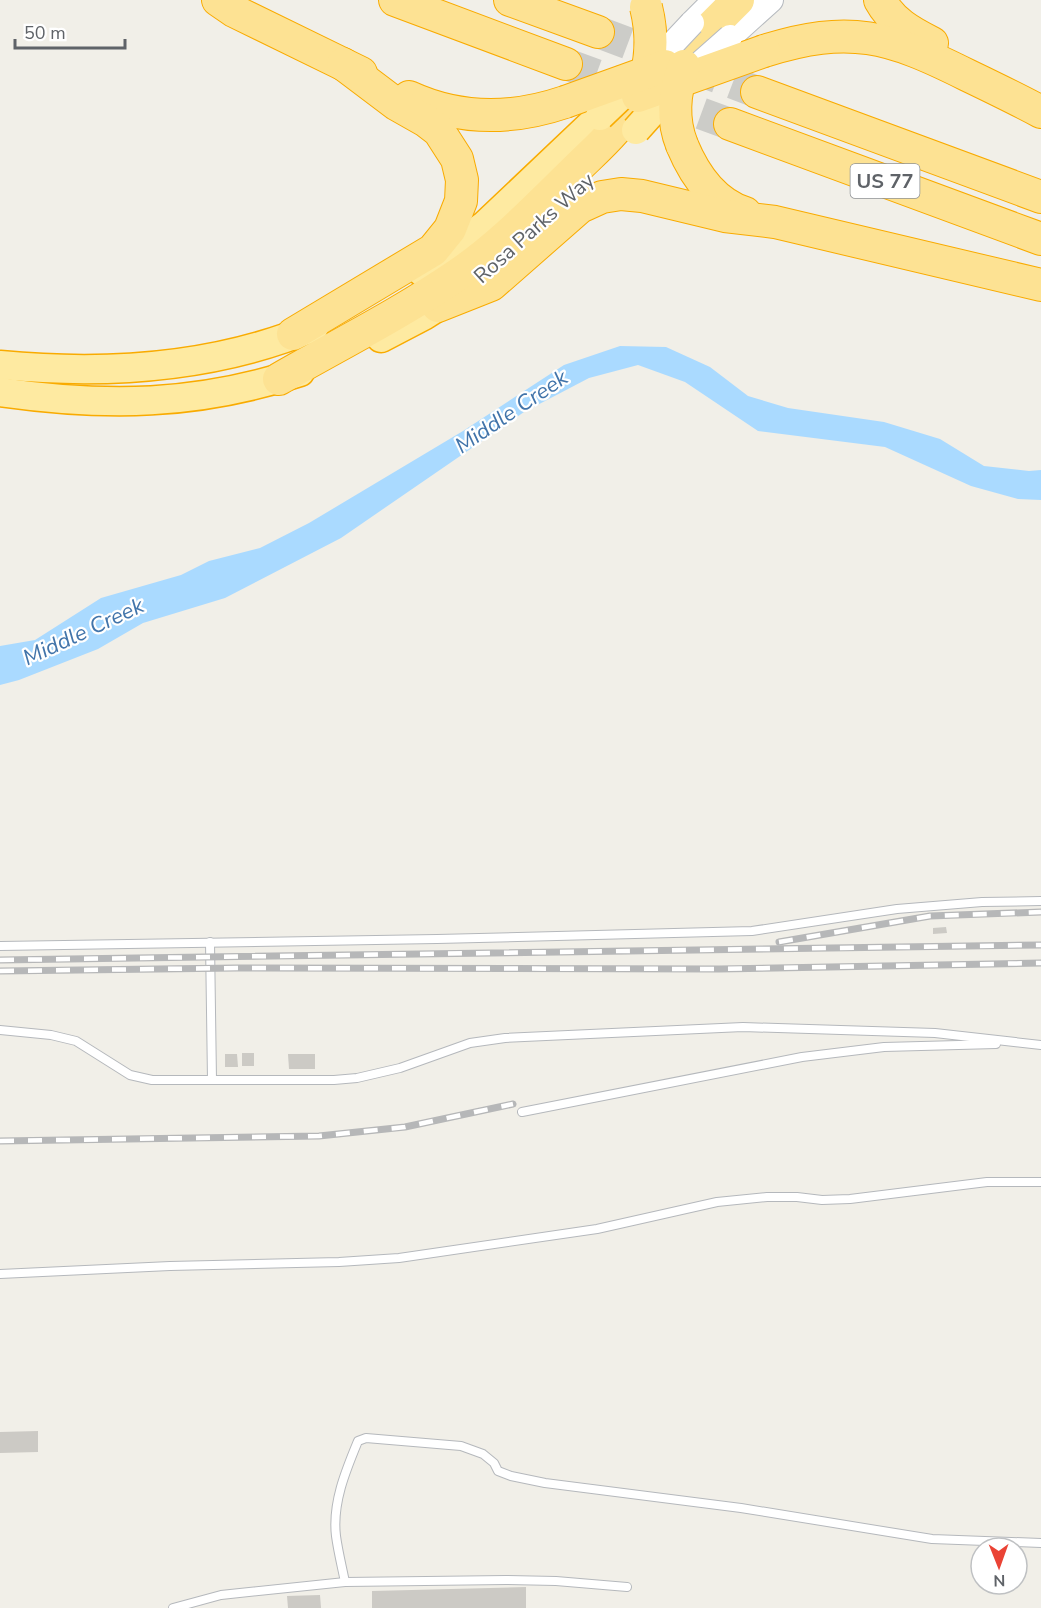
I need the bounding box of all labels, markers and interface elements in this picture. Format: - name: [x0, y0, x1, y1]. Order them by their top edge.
- scale bar: [15, 12, 124, 50]
- text: 50 m: [24, 21, 66, 45]
- road number: US 77: [850, 164, 920, 198]
- street label: Rosa Parks Way: [468, 166, 600, 290]
- water label: Middle Creek: [449, 362, 575, 461]
- water label: Middle Creek: [18, 590, 150, 673]
- north arrow: [969, 1536, 1029, 1596]
- text: N: [993, 1569, 1005, 1591]

